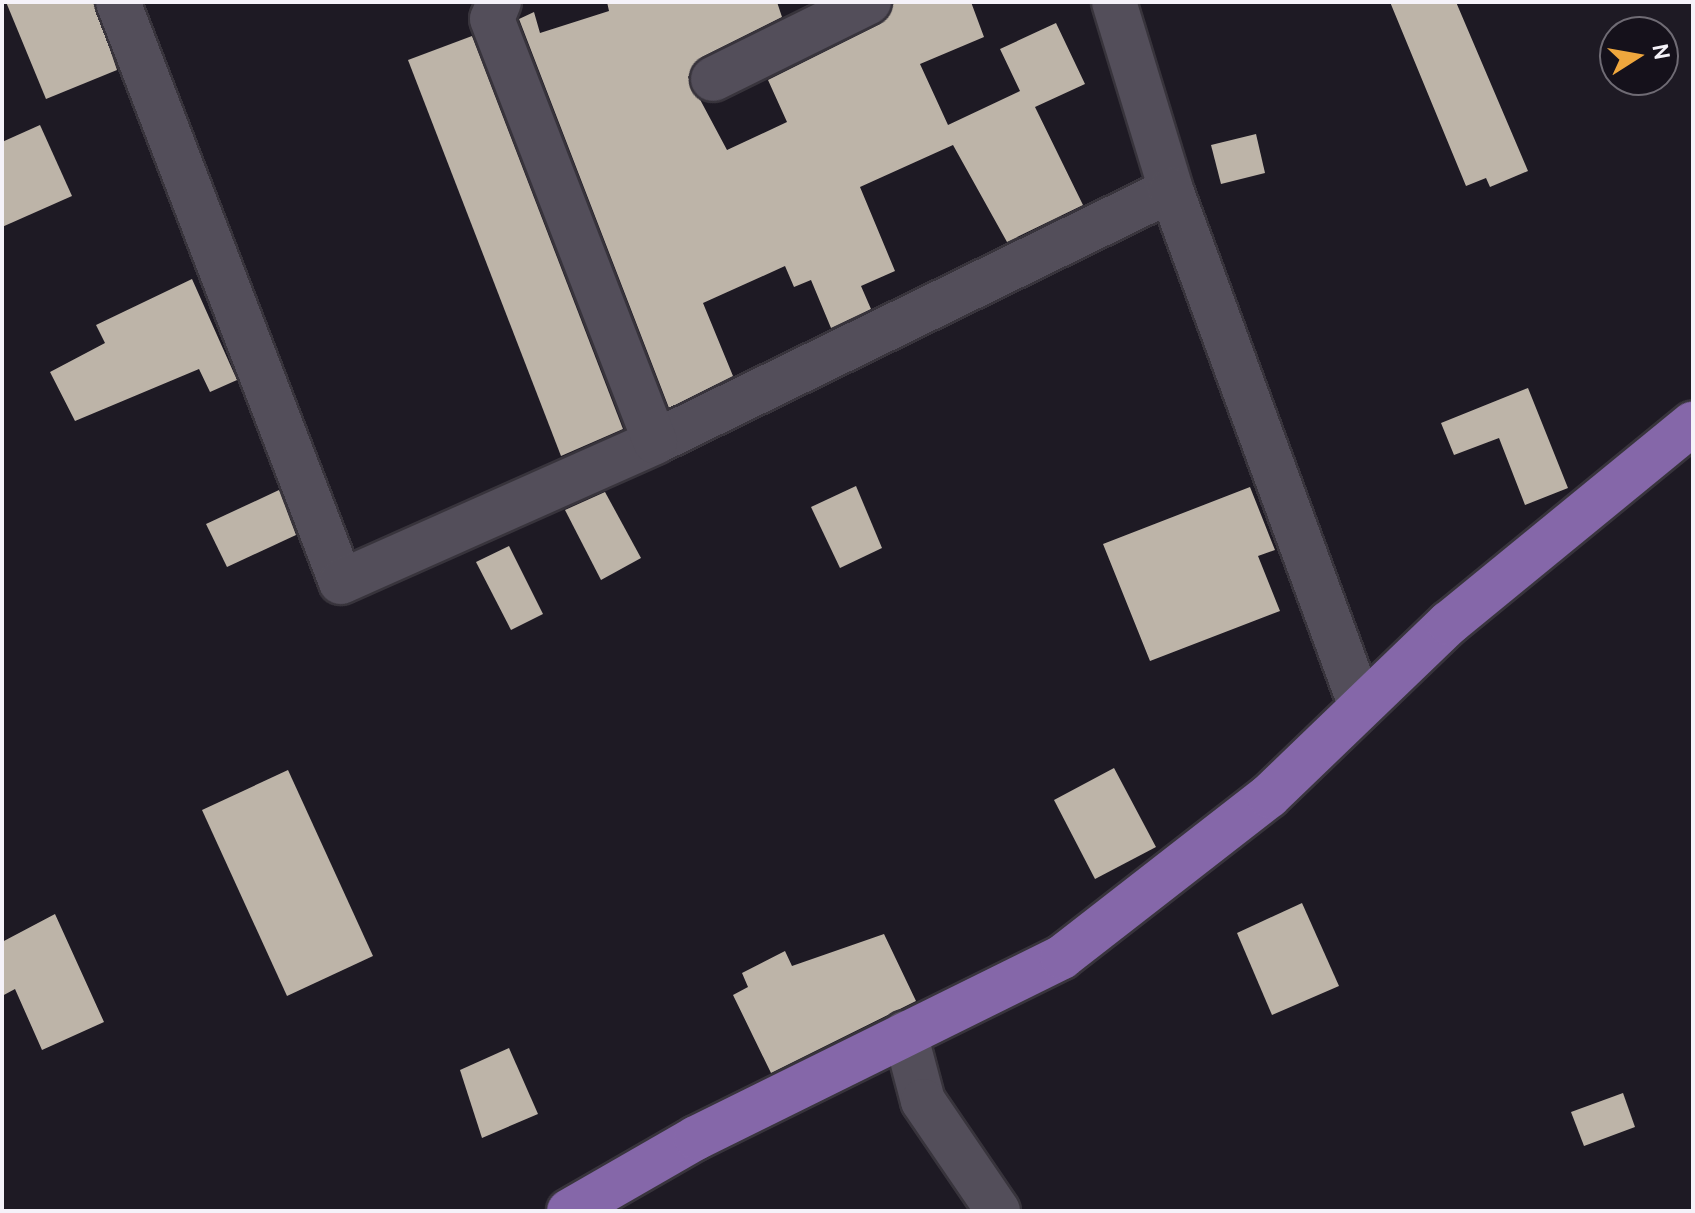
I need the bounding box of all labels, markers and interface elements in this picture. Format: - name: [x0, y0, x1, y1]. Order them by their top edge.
- north arrow: [1599, 16, 1679, 96]
- text: N: [1646, 41, 1676, 62]

